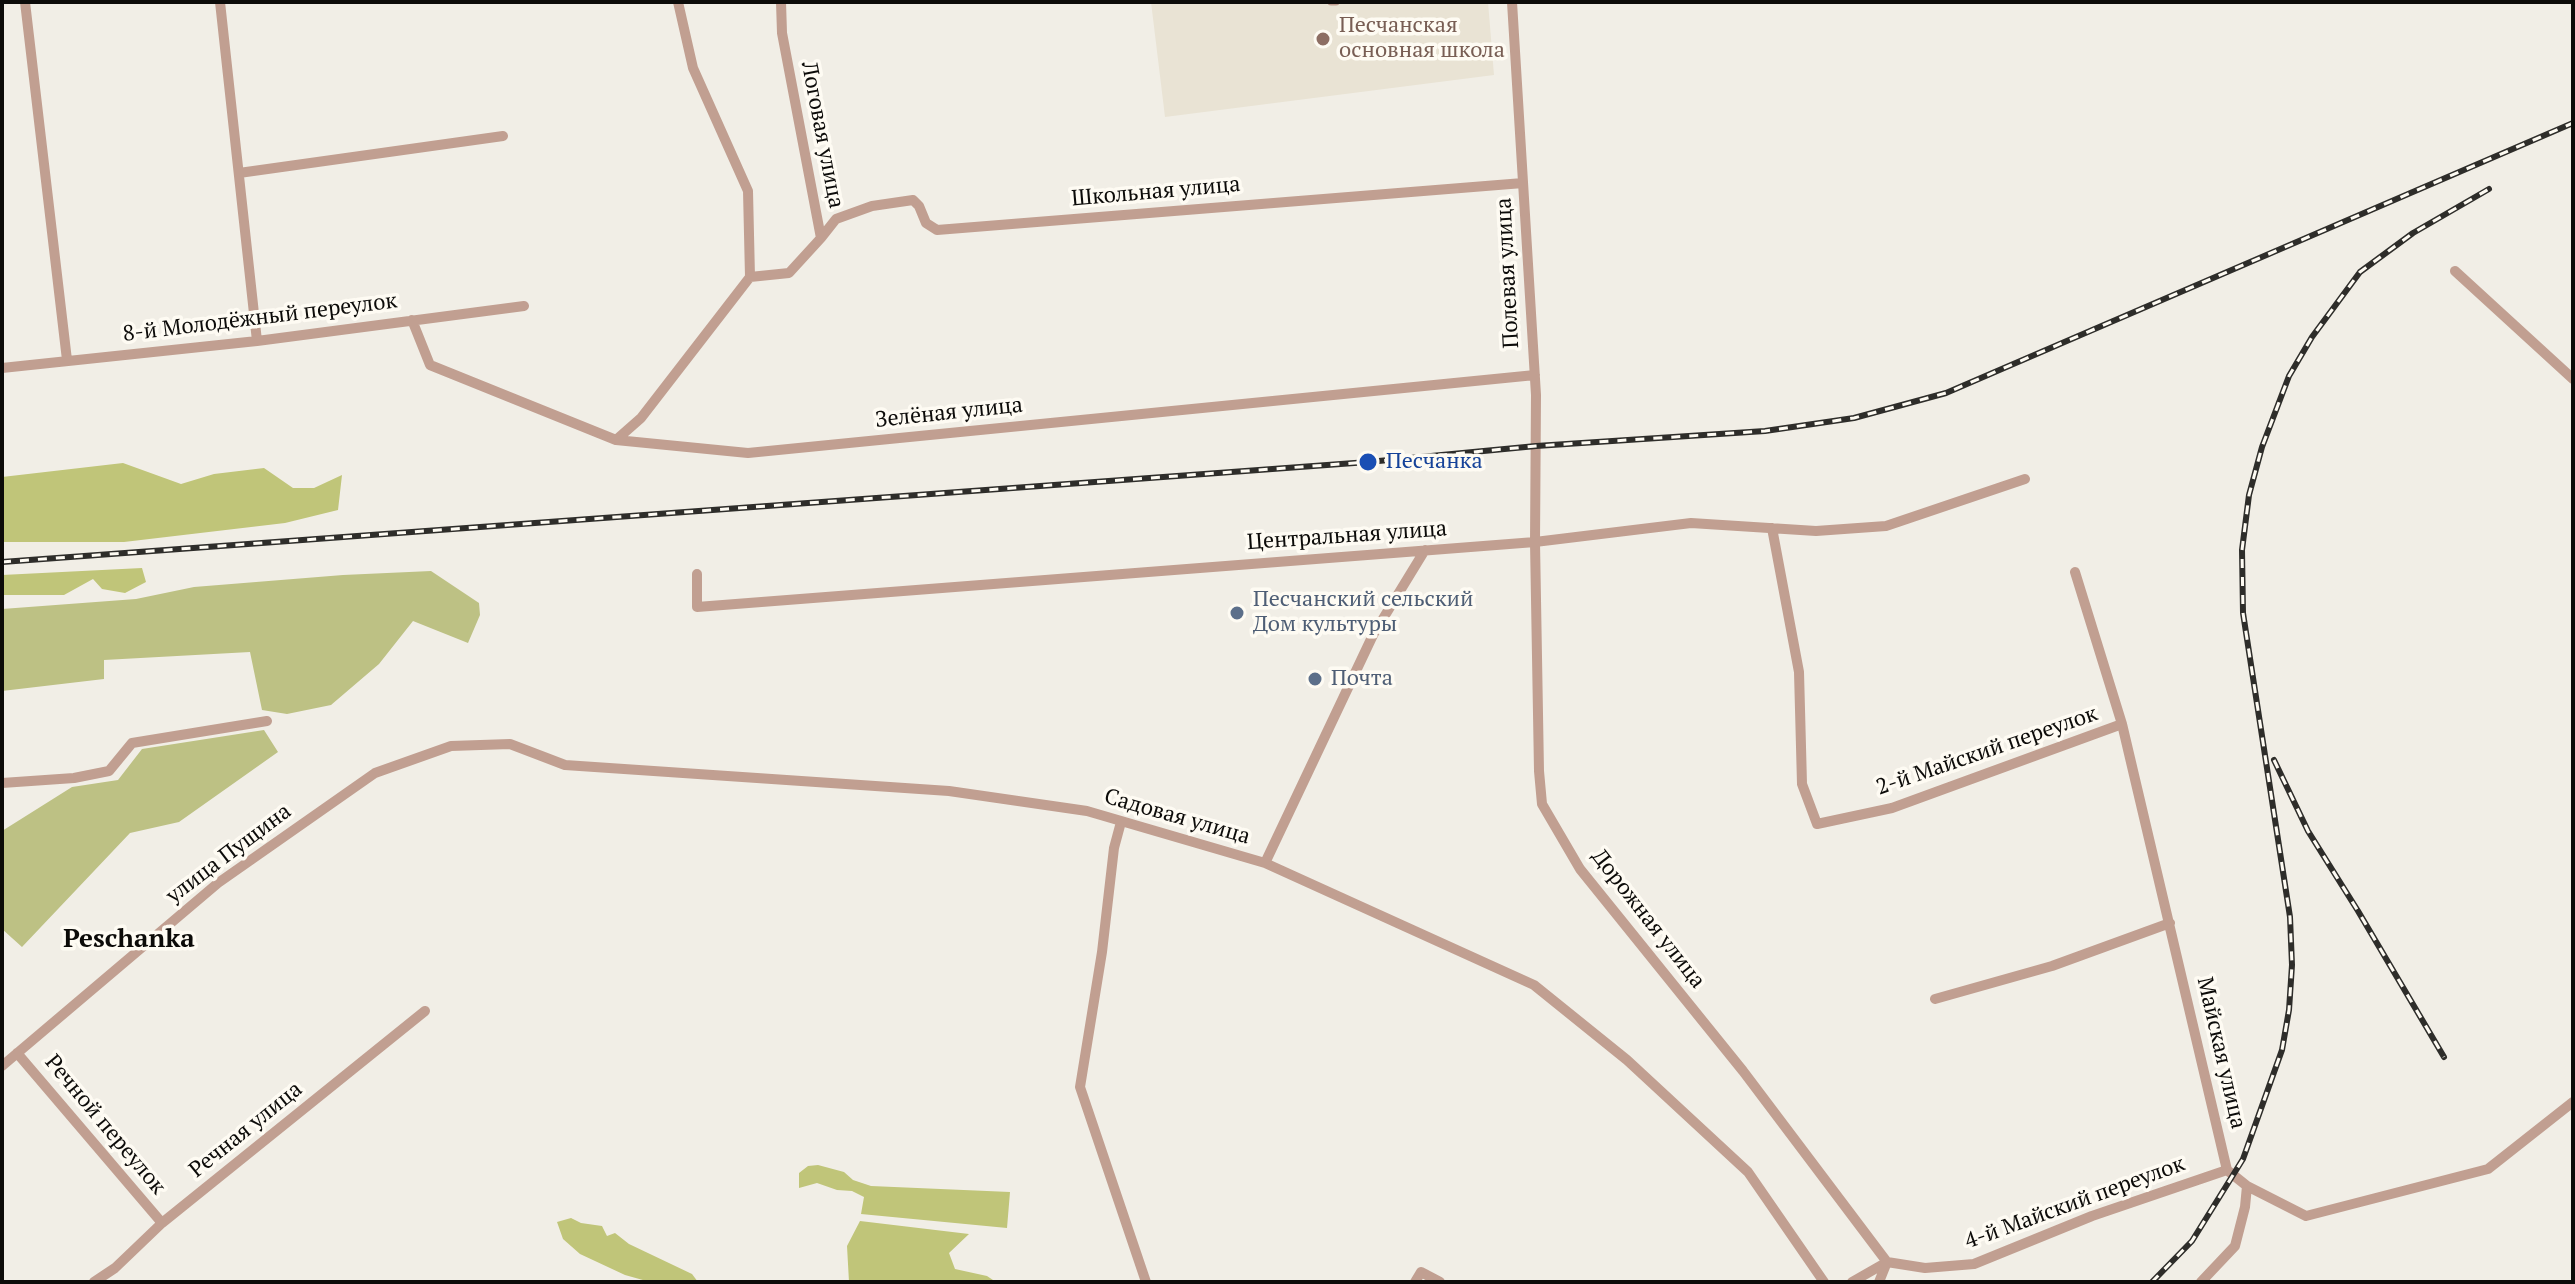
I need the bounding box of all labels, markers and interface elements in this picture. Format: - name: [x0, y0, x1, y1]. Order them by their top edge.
- place label: Песчанская основная школа: [1339, 13, 1505, 64]
- marker: Песчанская основная школа: [1314, 30, 1332, 48]
- street label: Логовая улица: [795, 60, 849, 210]
- street label: Школьная улица: [1071, 171, 1241, 213]
- street label: Полевая улица: [1491, 197, 1525, 349]
- street label: 8-й Молодёжный переулок: [121, 288, 399, 348]
- street label: Зелёная улица: [874, 392, 1024, 434]
- place label: Песчанка: [1386, 449, 1483, 475]
- marker: Песчанка: [1357, 451, 1379, 473]
- street label: Центральная улица: [1246, 516, 1448, 556]
- place label: Песчанский сельский Дом культуры: [1253, 587, 1474, 638]
- marker: Песчанский сельский Дом культуры: [1228, 604, 1246, 622]
- place label: Почта: [1331, 666, 1393, 692]
- marker: Почта: [1306, 670, 1324, 688]
- street label: 2-й Майский переулок: [1873, 701, 2101, 801]
- street label: Садовая улица: [1101, 784, 1253, 850]
- street label: улица Пущина: [161, 798, 297, 910]
- street label: Дорожная улица: [1585, 844, 1711, 994]
- district label: Peschanka: [63, 924, 195, 956]
- street label: Майская улица: [2191, 975, 2251, 1131]
- street label: Речной переулок: [39, 1050, 171, 1200]
- street label: Речная улица: [184, 1076, 308, 1184]
- street label: 4-й Майский переулок: [1961, 1151, 2189, 1255]

